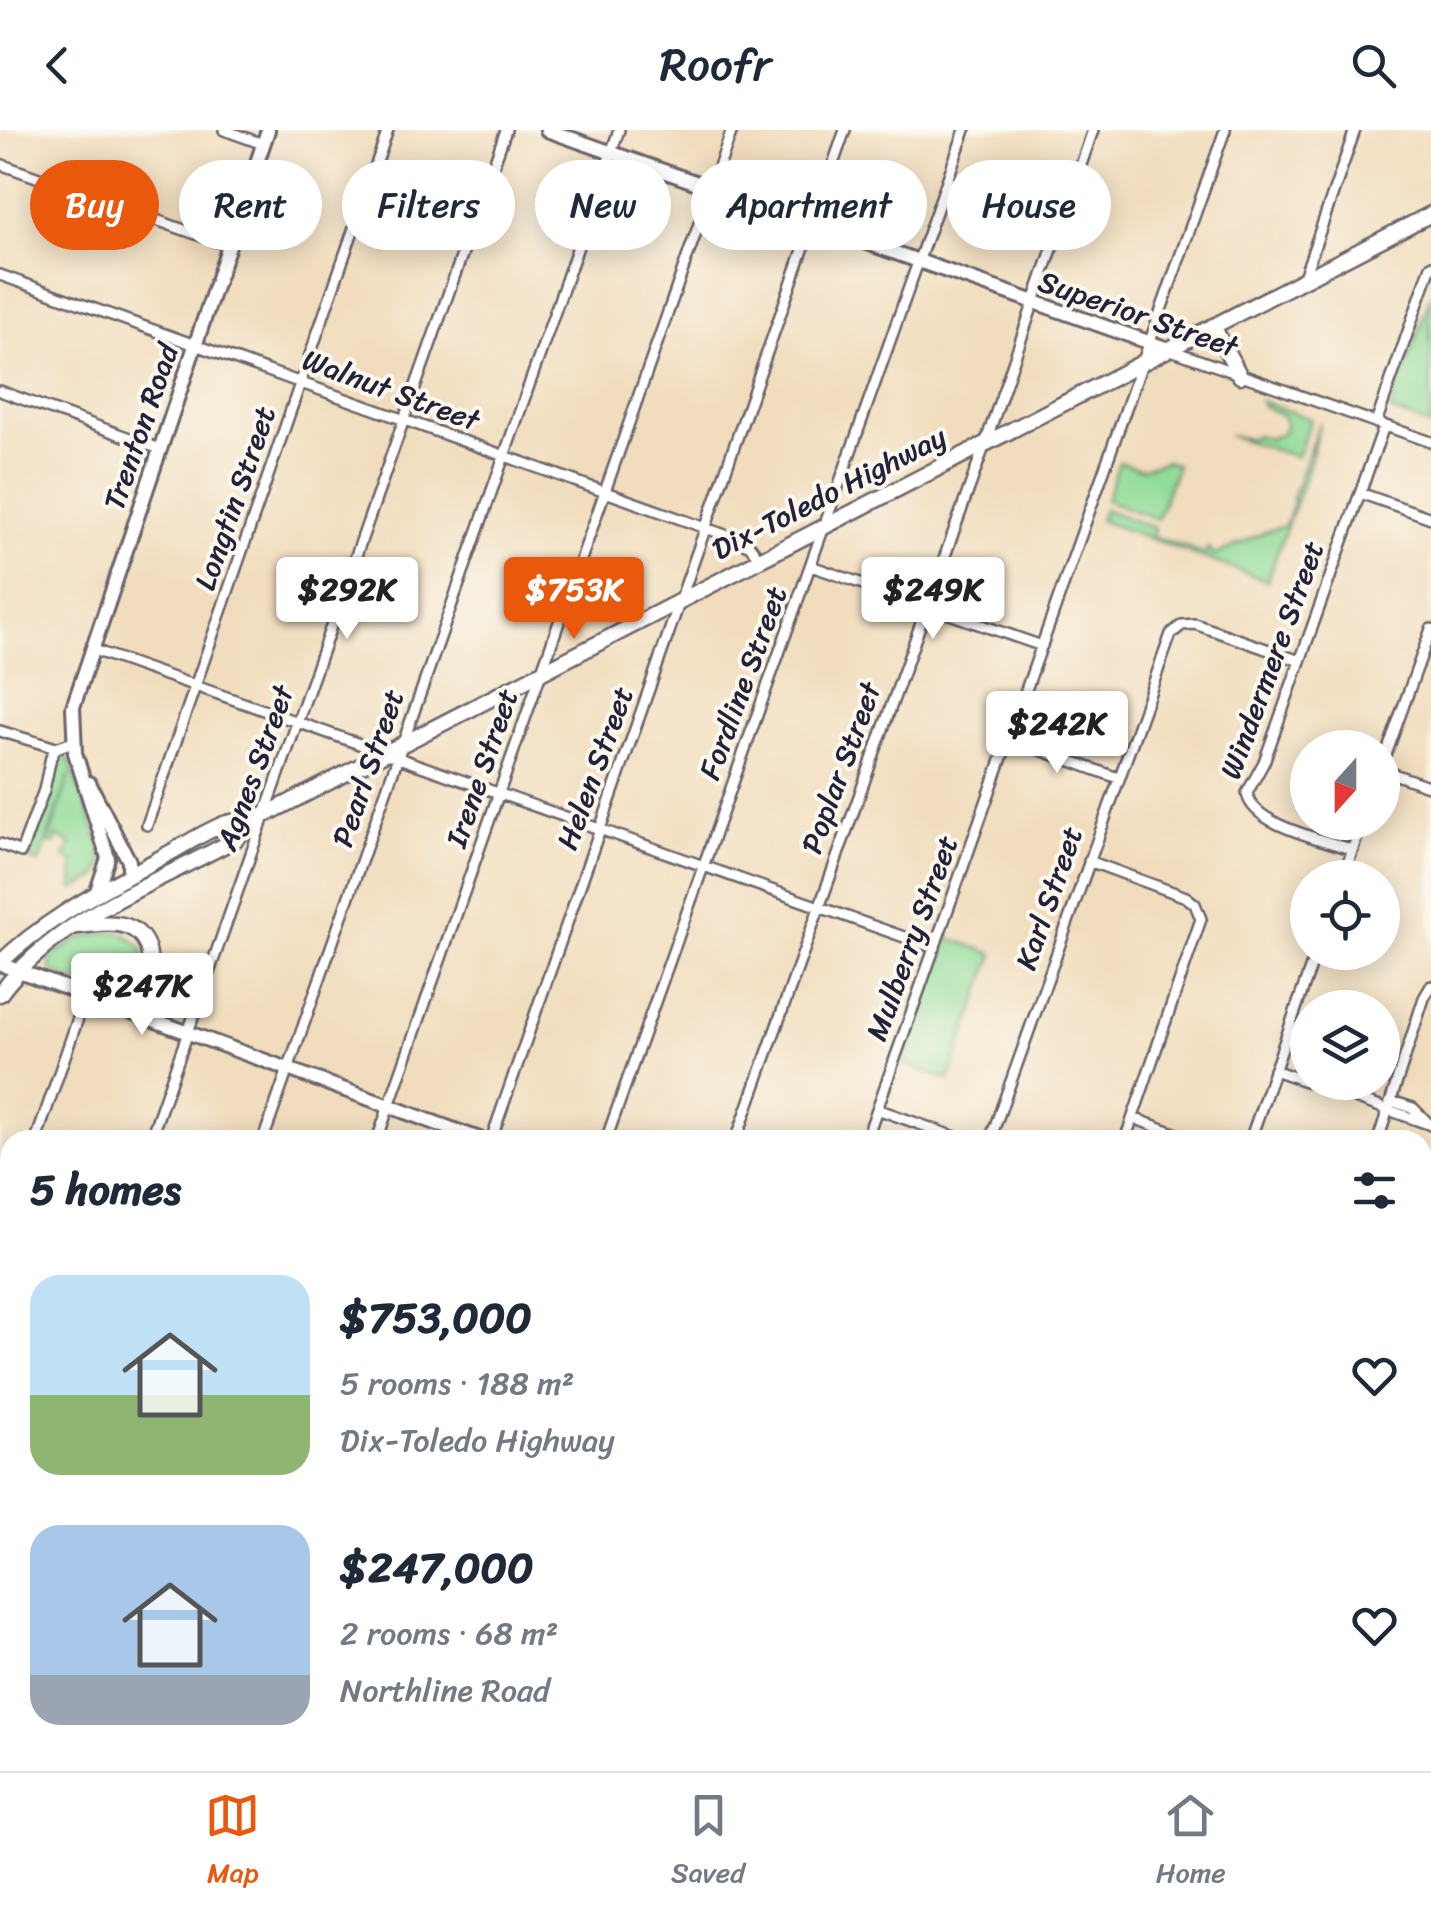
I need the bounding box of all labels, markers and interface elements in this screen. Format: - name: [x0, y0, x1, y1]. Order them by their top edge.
- text: Roofr: [660, 25, 771, 105]
- icon: back: [30, 38, 85, 93]
- icon: search: [1346, 38, 1401, 93]
- chip: Buy: [30, 160, 159, 250]
- chip: Rent: [179, 160, 322, 250]
- chip: Filters: [342, 160, 515, 250]
- chip: New: [535, 160, 671, 250]
- chip: Apartment: [691, 160, 927, 250]
- chip: House: [947, 160, 1111, 250]
- street label: Superior Street: [1031, 255, 1247, 374]
- street label: Walnut Street: [295, 333, 489, 448]
- street label: Trenton Road: [87, 334, 195, 518]
- street label: Longtin Street: [178, 398, 292, 598]
- street label: Dix-Toledo Highway: [702, 410, 956, 576]
- street label: Windermere Street: [1204, 533, 1340, 787]
- pin: $292K: [277, 557, 417, 642]
- pin: $753K: [504, 557, 644, 642]
- pin: $249K: [863, 557, 1003, 642]
- text: $292K: [298, 561, 396, 618]
- text: $753K: [526, 561, 622, 618]
- text: $249K: [883, 561, 983, 618]
- street label: Fordline Street: [683, 578, 803, 788]
- street label: Poplar Street: [785, 673, 898, 861]
- street label: Agnes Street: [200, 676, 311, 859]
- street label: Helen Street: [540, 679, 650, 857]
- street label: Pearl Street: [316, 681, 420, 855]
- street label: Irene Street: [429, 681, 534, 856]
- pin: $242K: [987, 691, 1127, 776]
- text: $242K: [1008, 695, 1106, 752]
- north arrow: [1290, 730, 1400, 840]
- map controls: [1290, 730, 1400, 1100]
- street label: Karl Street: [999, 819, 1099, 977]
- street label: Mulberry Street: [850, 827, 974, 1049]
- button: locate: [1290, 860, 1400, 970]
- pin: $247K: [72, 953, 212, 1038]
- text: $247K: [93, 957, 191, 1014]
- button: layers: [1290, 990, 1400, 1100]
- text: 5 homes: [30, 1153, 181, 1227]
- icon: filters: [1347, 1163, 1402, 1218]
- text: $753,000: [340, 1281, 532, 1355]
- icon: home: [110, 1315, 230, 1435]
- icon: heart: [1347, 1348, 1402, 1403]
- text: 5 rooms · 188 m²: [340, 1355, 574, 1412]
- text: Dix-Toledo Highway: [340, 1412, 615, 1469]
- text: $247,000: [340, 1531, 534, 1605]
- icon: home: [110, 1565, 230, 1685]
- icon: heart: [1347, 1598, 1402, 1653]
- text: 2 rooms · 68 m²: [340, 1605, 558, 1662]
- text: Northline Road: [340, 1662, 550, 1719]
- tab: Map: [205, 1788, 260, 1897]
- tab: Saved: [671, 1788, 745, 1897]
- tab: Home: [1156, 1788, 1226, 1897]

